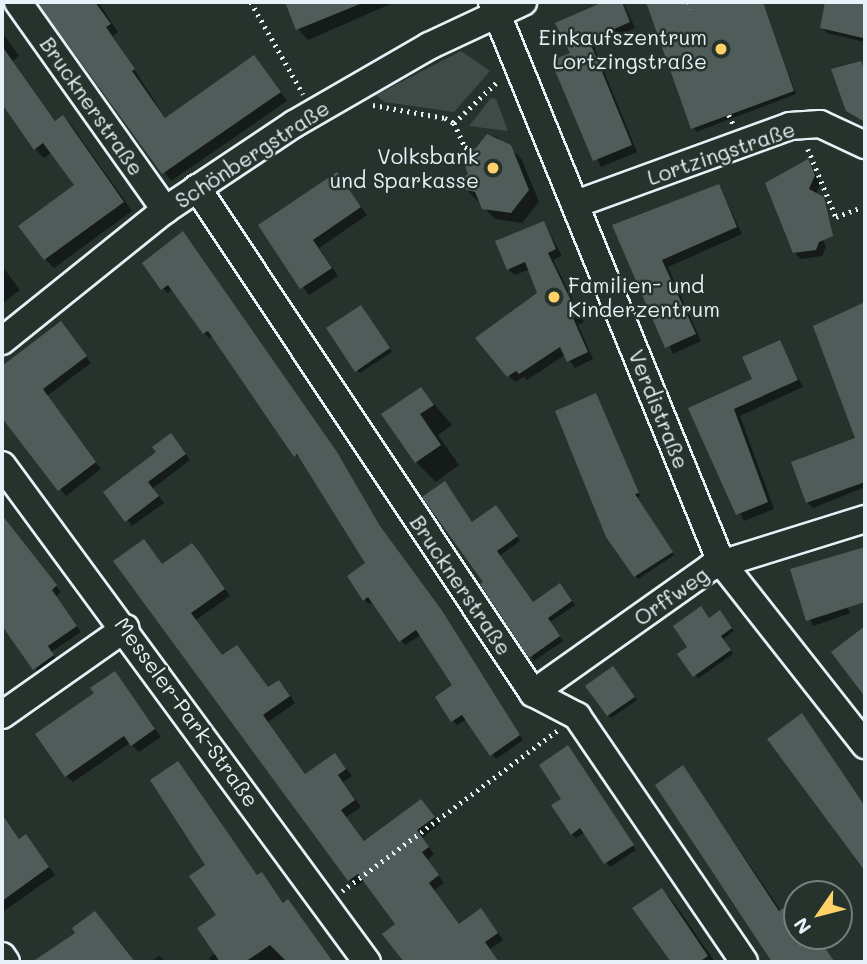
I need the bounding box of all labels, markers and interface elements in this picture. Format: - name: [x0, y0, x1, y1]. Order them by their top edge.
- place label: Einkaufszentrum Lortzingstraße: [538, 24, 707, 74]
- street label: Brucknerstraße: [35, 32, 149, 180]
- marker: Einkaufszentrum Lortzingstraße: [713, 41, 729, 57]
- street label: Schönbergstraße: [170, 95, 334, 213]
- street label: Lortzingstraße: [644, 116, 798, 190]
- place label: Volksbank und Sparkasse: [330, 143, 479, 193]
- marker: Volksbank und Sparkasse: [485, 160, 501, 176]
- place label: Familien- und Kinderzentrum: [568, 272, 720, 322]
- marker: Familien- und Kinderzentrum: [546, 289, 562, 305]
- street label: Verdistraße: [624, 346, 694, 472]
- street label: Brucknerstraße: [405, 510, 517, 660]
- street label: Orffweg: [629, 561, 713, 631]
- street label: Messeler-Park-Straße: [110, 612, 264, 812]
- north arrow: [783, 880, 853, 950]
- text: N: [788, 913, 816, 939]

